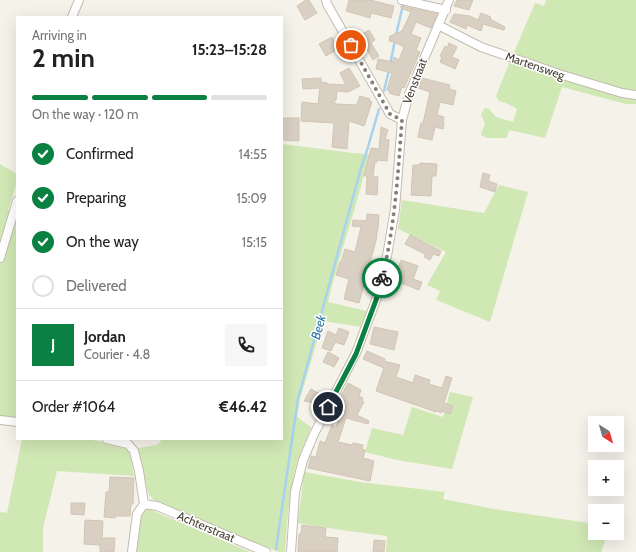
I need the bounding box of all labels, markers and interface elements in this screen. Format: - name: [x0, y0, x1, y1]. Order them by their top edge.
- text: Arriving in: [32, 27, 87, 43]
- pin: [334, 28, 368, 62]
- icon: bag: [340, 34, 362, 56]
- text: 15:23–15:28: [192, 41, 267, 59]
- text: 2 min: [32, 42, 95, 74]
- street label: Martensweg: [503, 48, 568, 83]
- street label: Venstraat: [399, 56, 430, 106]
- text: On the way · 120 m: [32, 106, 138, 122]
- icon: check: [32, 143, 54, 165]
- text: Confirmed: [66, 145, 134, 163]
- text: 14:55: [238, 146, 267, 162]
- icon: check: [32, 187, 54, 209]
- text: Preparing: [66, 189, 126, 207]
- text: 15:09: [237, 190, 267, 206]
- icon: check: [32, 231, 54, 253]
- text: On the way: [66, 233, 139, 251]
- text: 15:15: [242, 234, 267, 250]
- courier: [362, 258, 402, 298]
- icon: bike: [371, 267, 393, 289]
- text: Delivered: [66, 277, 127, 295]
- water label: Beek: [307, 313, 329, 341]
- button: phone: [225, 324, 267, 366]
- text: Jordan: [84, 328, 126, 346]
- text: J: [51, 336, 55, 354]
- text: Courier · 4.8: [84, 346, 150, 362]
- pin: [311, 390, 345, 424]
- icon: home: [317, 396, 339, 418]
- text: Order #1064: [32, 398, 115, 416]
- text: €46.42: [219, 398, 267, 416]
- north arrow: [588, 416, 624, 452]
- map controls: [588, 416, 624, 540]
- button: +: [588, 460, 624, 496]
- button: −: [588, 504, 624, 540]
- street label: Achterstraat: [175, 508, 237, 545]

